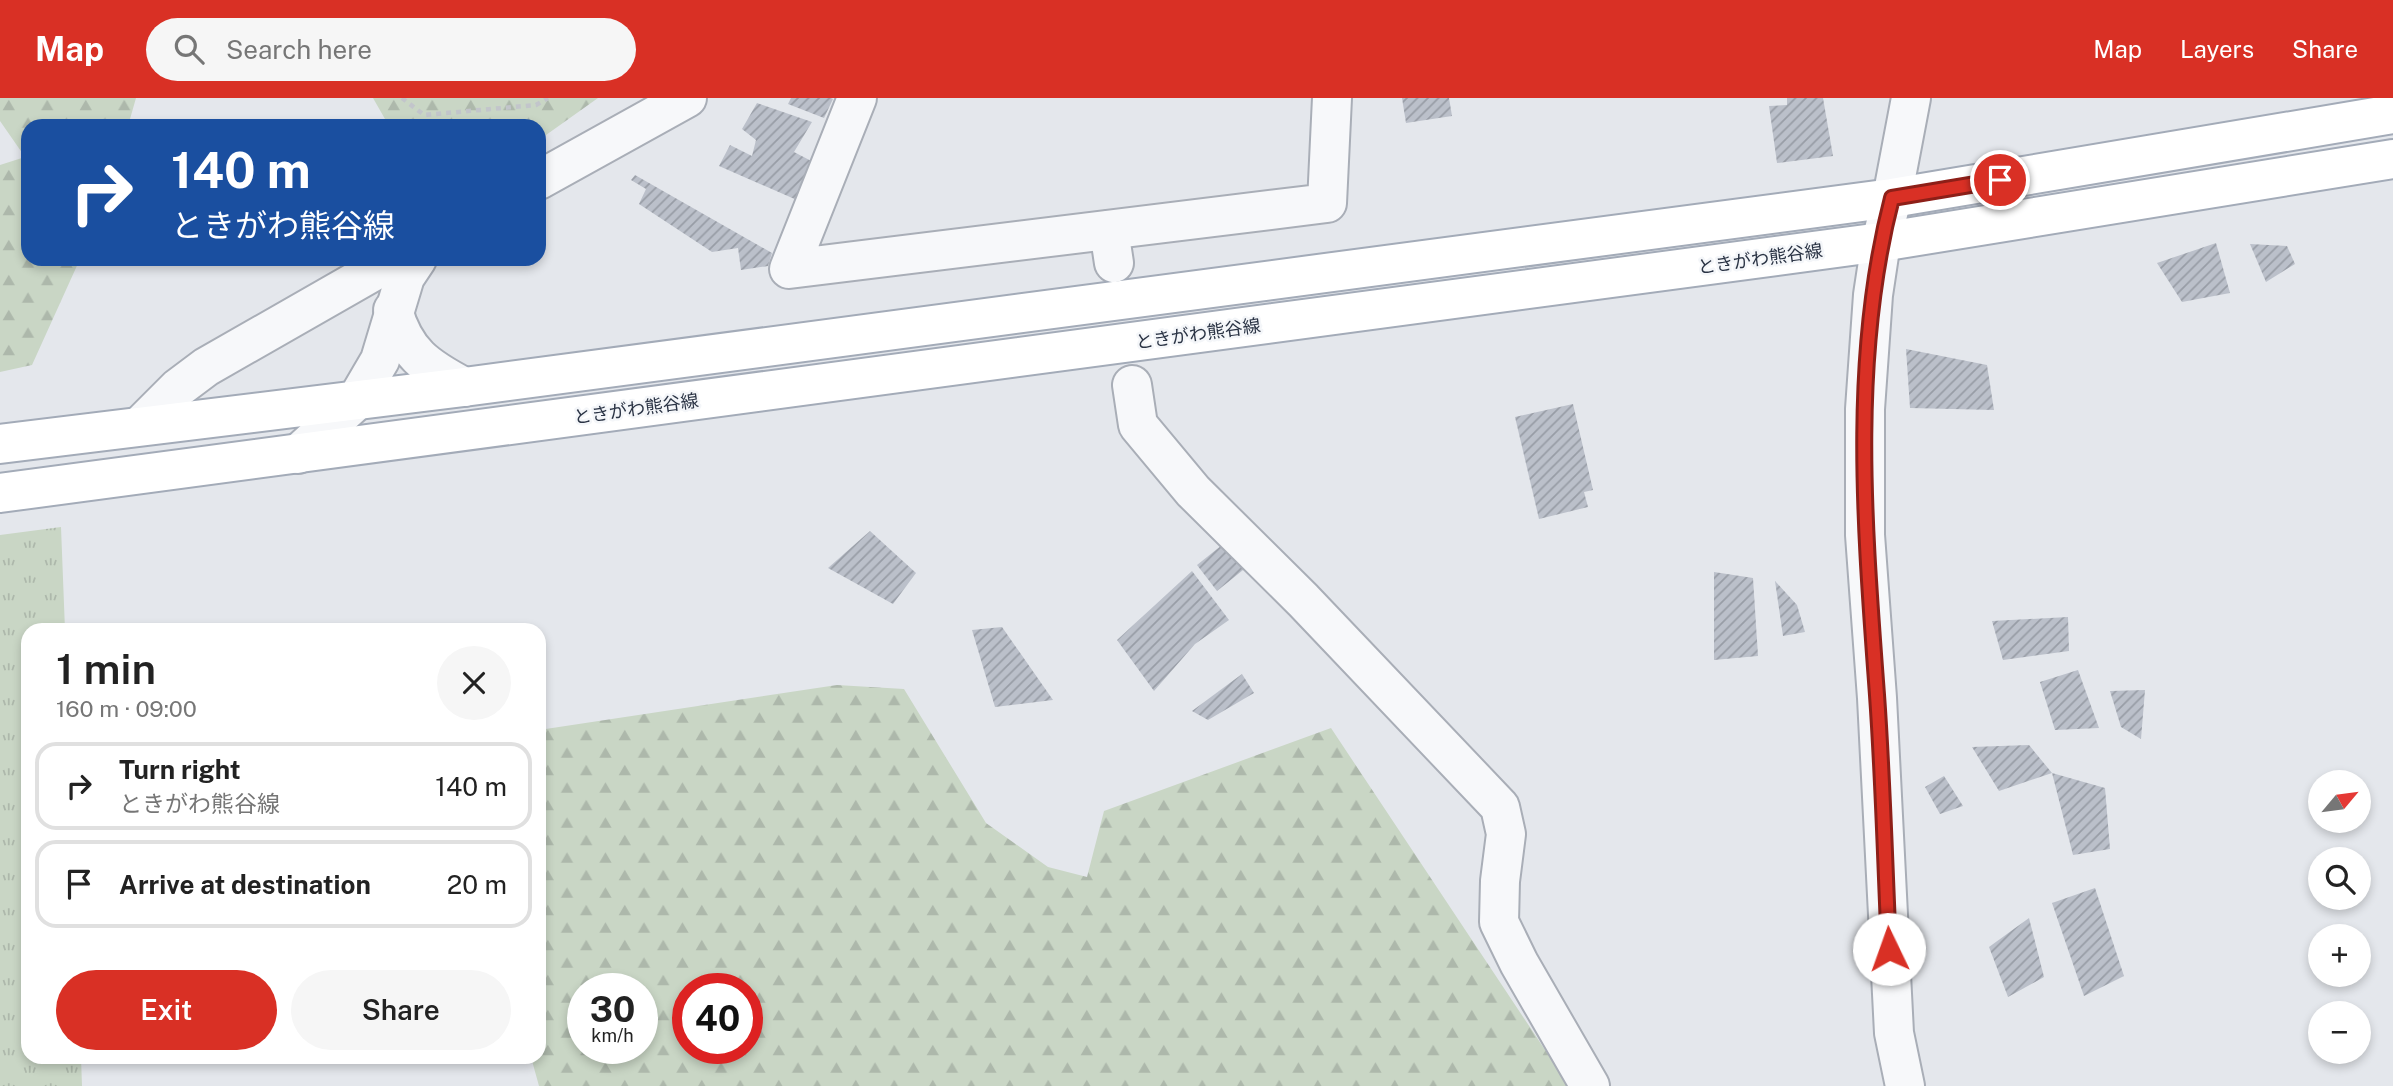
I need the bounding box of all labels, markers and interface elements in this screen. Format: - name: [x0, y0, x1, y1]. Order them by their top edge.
- search box: [146, 18, 636, 81]
- text: Map: [35, 30, 104, 68]
- icon: search: [170, 30, 208, 68]
- text: Search here: [226, 34, 372, 65]
- text: Map: [2093, 35, 2142, 63]
- text: Layers: [2180, 35, 2254, 63]
- text: Share: [2292, 35, 2358, 63]
- text: 140 m: [171, 141, 311, 199]
- icon: right: [56, 147, 147, 238]
- pin: [1970, 150, 2030, 210]
- icon: arrive: [1981, 161, 2019, 199]
- text: ときがわ熊谷線: [171, 207, 395, 244]
- street label: ときがわ熊谷線: [1696, 239, 1824, 278]
- street label: ときがわ熊谷線: [1134, 314, 1262, 353]
- street label: ときがわ熊谷線: [572, 389, 700, 428]
- text: 1 min: [56, 644, 156, 693]
- button: close: [437, 646, 511, 720]
- text: 160 m · 09:00: [56, 695, 197, 722]
- text: Turn right: [119, 754, 241, 785]
- icon: right: [60, 767, 98, 805]
- north arrow: [2308, 770, 2371, 833]
- map controls: [2308, 770, 2371, 1064]
- text: 140 m: [435, 771, 507, 802]
- text: ときがわ熊谷線: [119, 790, 280, 817]
- button: search: [2308, 847, 2371, 910]
- icon: arrive: [60, 865, 98, 903]
- text: Arrive at destination: [119, 869, 371, 900]
- text: 20 m: [447, 869, 507, 900]
- position arrow: [1852, 912, 1926, 986]
- button: +: [2308, 924, 2371, 987]
- button: Exit: [56, 970, 277, 1050]
- button: Share: [291, 970, 511, 1050]
- speed limit sign: 40: [672, 973, 763, 1064]
- text: 30: [590, 989, 635, 1030]
- button: −: [2308, 1001, 2371, 1064]
- text: km/h: [591, 1025, 634, 1046]

